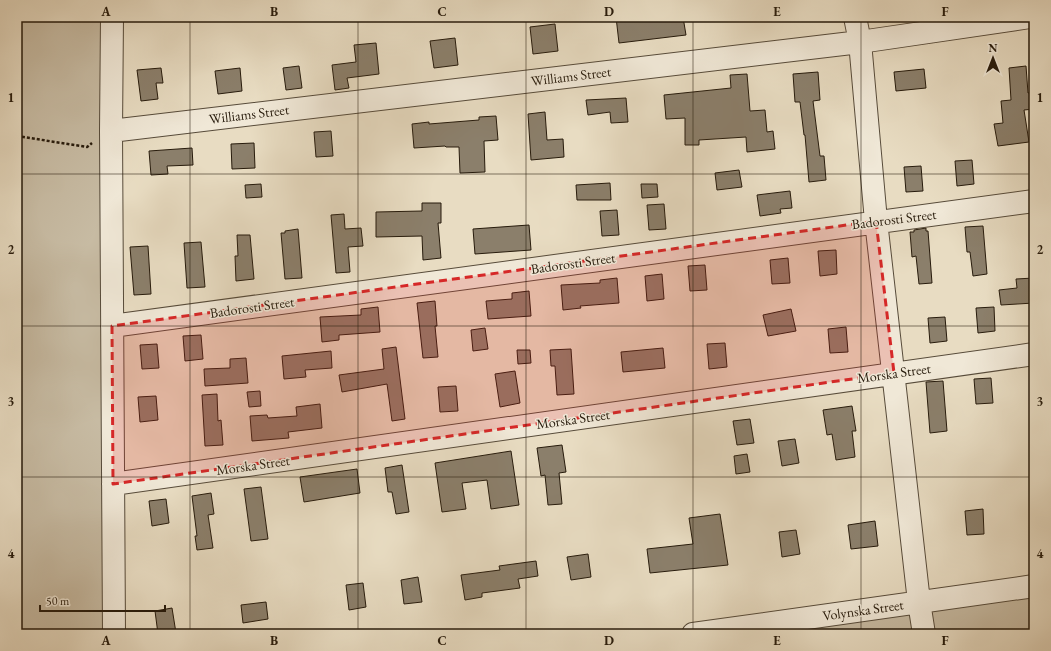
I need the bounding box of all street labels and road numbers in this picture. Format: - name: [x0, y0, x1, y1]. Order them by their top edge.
- street label: Williams Street: [530, 62, 613, 90]
- street label: Williams Street: [208, 100, 291, 128]
- street label: Badorosti Street: [851, 205, 938, 233]
- street label: Badorosti Street: [529, 248, 617, 278]
- street label: Badorosti Street: [208, 292, 296, 322]
- street label: Morska Street: [856, 359, 933, 387]
- street label: Morska Street: [535, 405, 612, 433]
- street label: Morska Street: [215, 451, 292, 479]
- street label: Volynska Street: [821, 595, 905, 625]

